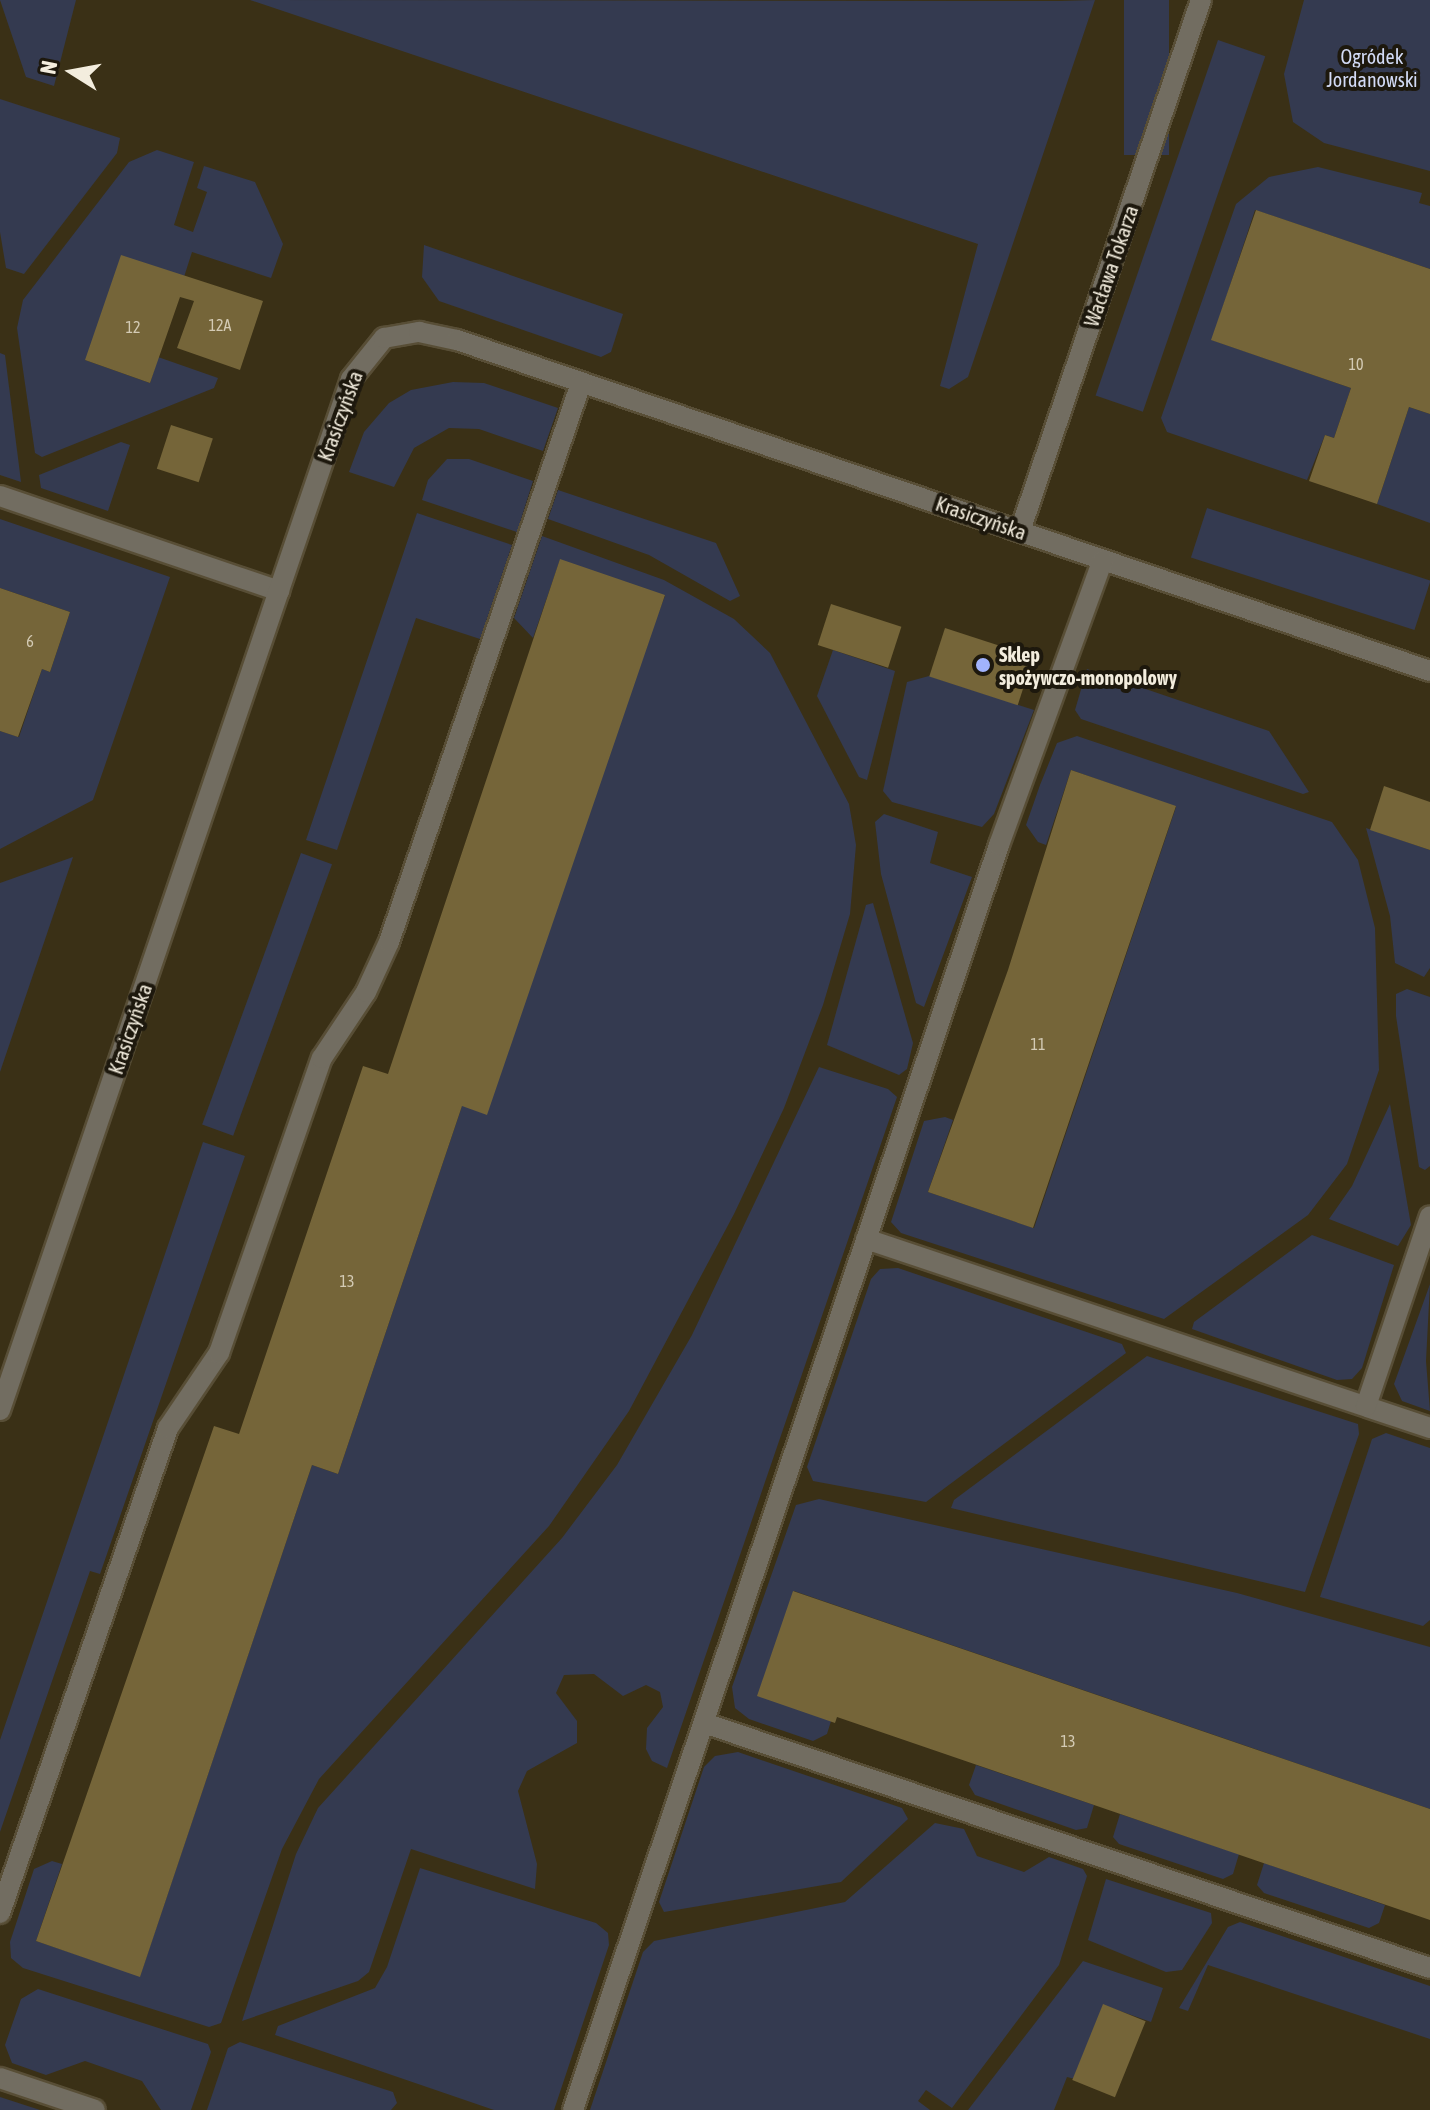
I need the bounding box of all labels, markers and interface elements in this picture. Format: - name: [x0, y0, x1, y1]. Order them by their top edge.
- north arrow: [32, 32, 112, 112]
- park label: Ogródek Jordanowski: [1326, 44, 1418, 91]
- text: N: [34, 59, 62, 76]
- street label: Wacława Tokarza: [1079, 202, 1143, 330]
- house number: 12A: [209, 315, 231, 335]
- house number: 12: [125, 317, 141, 337]
- house number: 10: [1348, 354, 1364, 374]
- street label: Krasiczyńska: [313, 368, 367, 464]
- street label: Krasiczyńska: [933, 491, 1029, 545]
- house number: 6: [26, 631, 34, 651]
- place label: Sklep spożywczo-monopolowy: [999, 642, 1177, 689]
- marker: Sklep spożywczo-monopolowy: [974, 656, 992, 674]
- street label: Krasiczyńska: [103, 981, 157, 1077]
- house number: 11: [1030, 1034, 1046, 1054]
- house number: 13: [339, 1271, 355, 1291]
- house number: 13: [1060, 1731, 1076, 1751]

